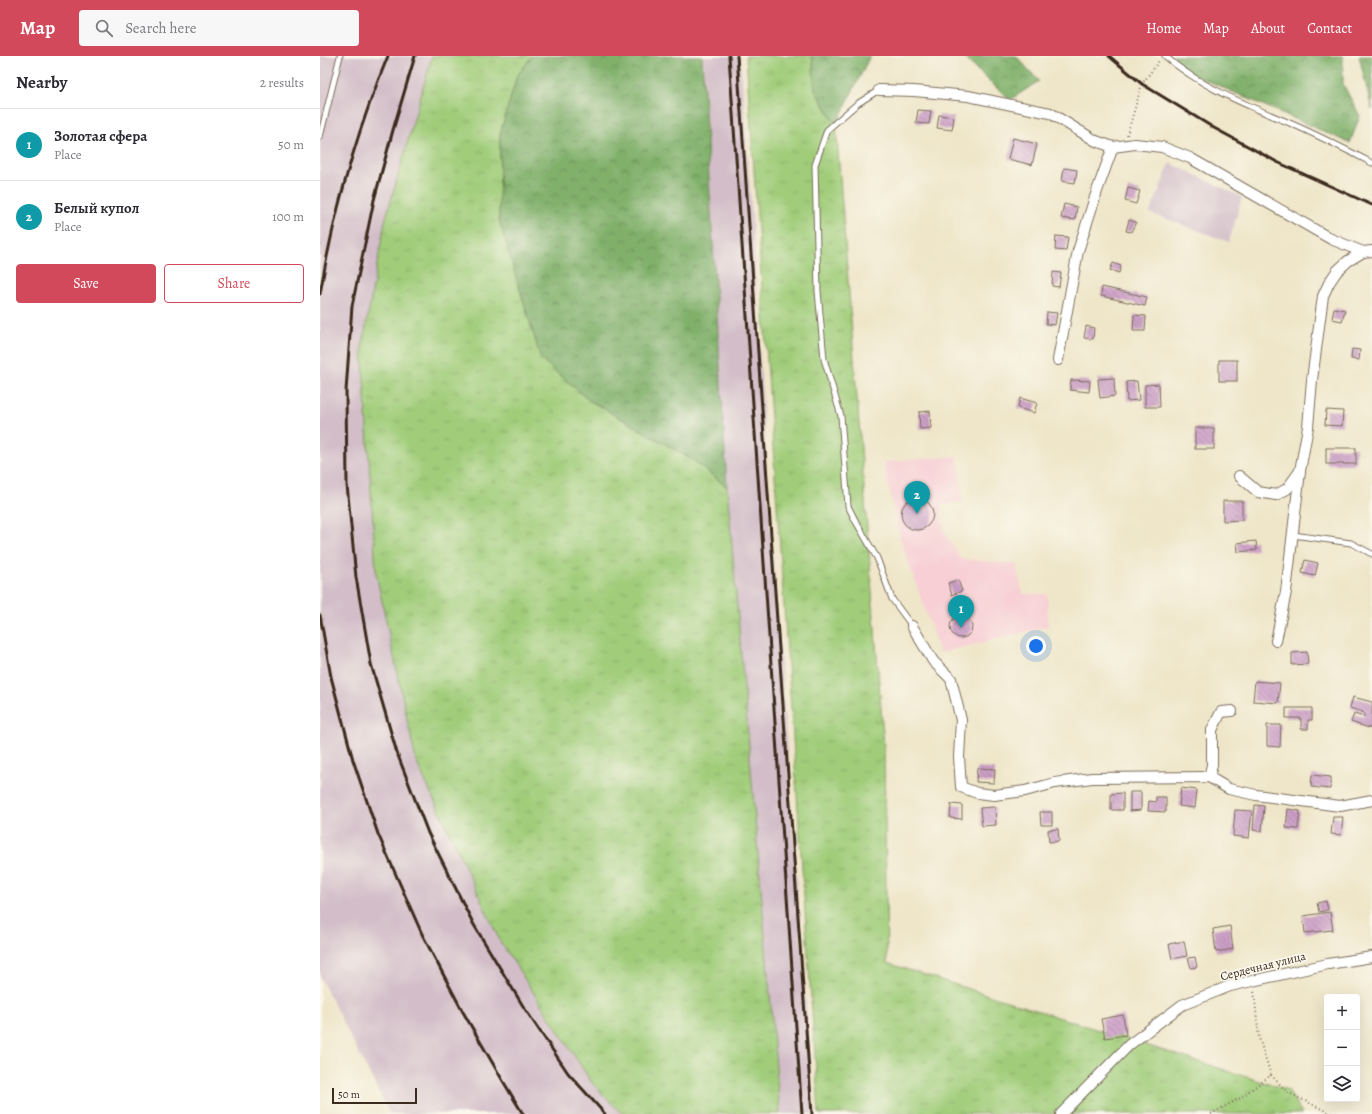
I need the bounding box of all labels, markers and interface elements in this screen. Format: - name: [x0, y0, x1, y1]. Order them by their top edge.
- search box: [79, 10, 359, 46]
- text: Map: [20, 15, 55, 41]
- icon: search: [93, 17, 115, 39]
- text: Search here: [125, 18, 197, 38]
- text: Home: [1146, 19, 1181, 38]
- text: Map: [1203, 19, 1229, 38]
- text: About: [1251, 19, 1285, 38]
- text: Contact: [1307, 19, 1352, 38]
- text: Nearby: [16, 71, 67, 94]
- text: 2 results: [260, 74, 304, 91]
- text: Золотая сфера: [54, 126, 147, 146]
- text: 1: [27, 136, 31, 153]
- text: 50 m: [278, 136, 304, 153]
- text: Place: [54, 146, 82, 163]
- text: Белый купол: [54, 198, 139, 218]
- text: 2: [26, 208, 32, 225]
- text: 100 m: [272, 208, 304, 225]
- text: Place: [54, 218, 82, 235]
- button: Save: [16, 264, 156, 303]
- button: Share: [164, 264, 304, 303]
- pin: 2: [904, 481, 930, 514]
- pin: 1: [948, 595, 974, 628]
- your location: [1026, 636, 1046, 656]
- street label: Сердечная улица: [1219, 948, 1308, 984]
- map controls: [1324, 994, 1360, 1102]
- button: +: [1324, 994, 1360, 1030]
- button: −: [1324, 1030, 1360, 1066]
- button: layers: [1324, 1066, 1360, 1102]
- scale bar: [332, 1086, 417, 1105]
- text: 50 m: [338, 1087, 360, 1102]

